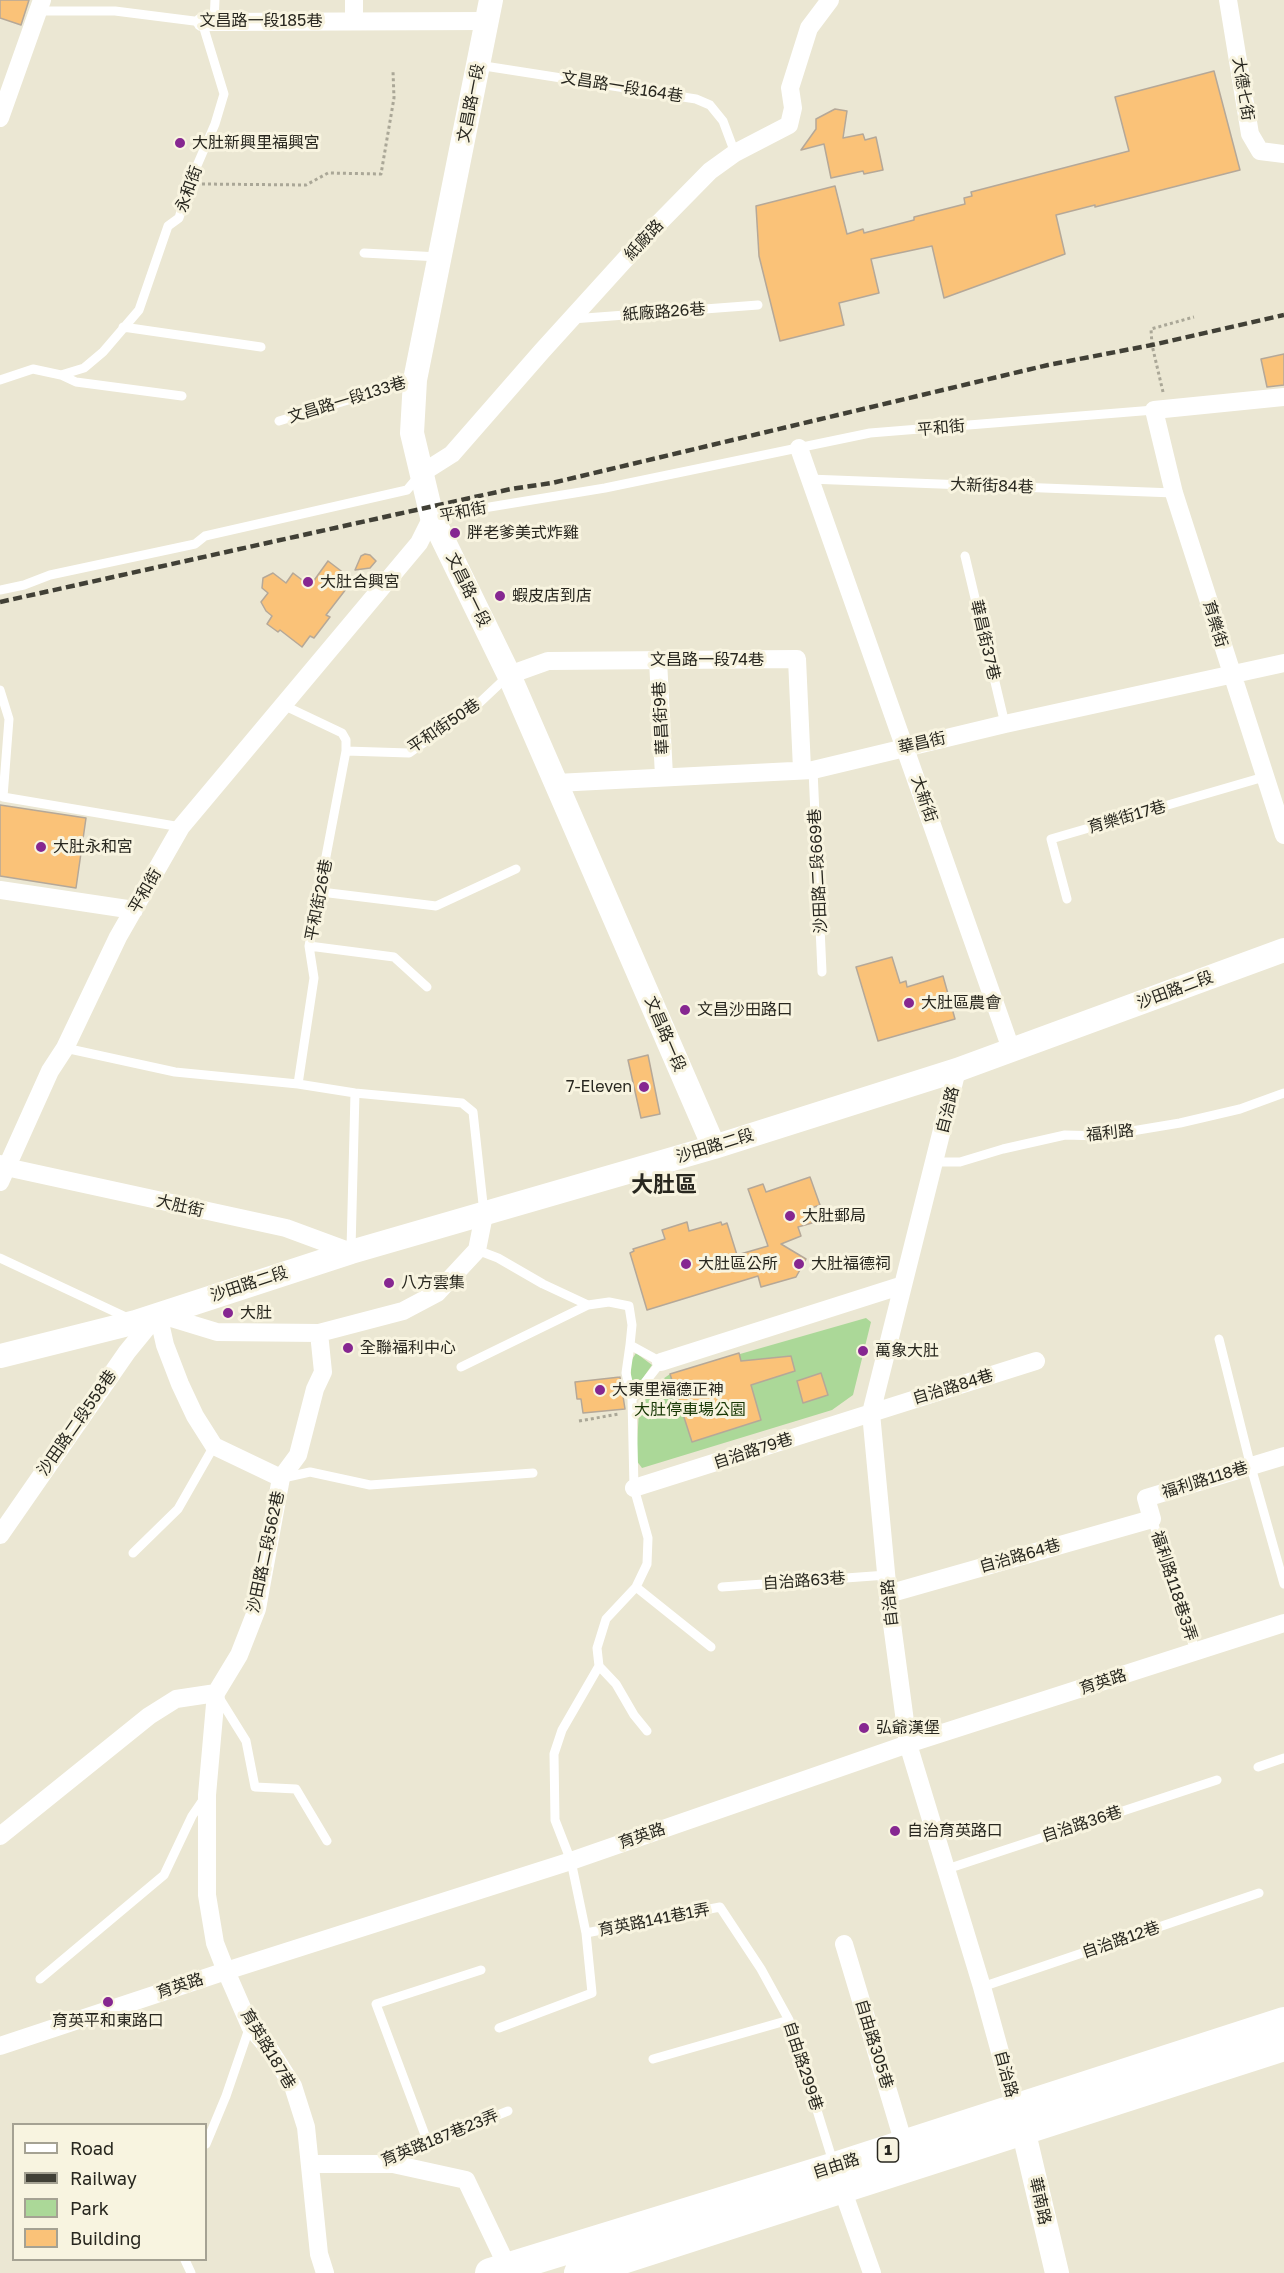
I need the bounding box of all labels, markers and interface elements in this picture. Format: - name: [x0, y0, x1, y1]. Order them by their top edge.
- street label: 文昌路一段185巷: [200, 11, 322, 31]
- street label: 大德七街: [1229, 56, 1257, 122]
- street label: 文昌路一段: [454, 62, 488, 144]
- street label: 文昌路一段164巷: [560, 68, 684, 106]
- place label: 大肚新興里福興宮: [192, 133, 320, 153]
- marker: 大肚新興里福興宮: [173, 136, 187, 150]
- street label: 永和街: [172, 163, 206, 215]
- street label: 紙廠路: [621, 216, 667, 264]
- street label: 紙廠路26巷: [622, 300, 706, 324]
- street label: 文昌路一段133巷: [286, 373, 408, 427]
- street label: 平和街: [916, 416, 966, 440]
- street label: 大新街84巷: [950, 475, 1034, 497]
- street label: 平和街: [438, 498, 488, 526]
- place label: 胖老爹美式炸雞: [467, 523, 579, 543]
- marker: 胖老爹美式炸雞: [448, 526, 462, 540]
- street label: 文昌路一段: [442, 550, 494, 630]
- place label: 大肚合興宮: [320, 572, 400, 592]
- marker: 大肚合興宮: [301, 575, 315, 589]
- place label: 蝦皮店到店: [512, 586, 592, 606]
- marker: 蝦皮店到店: [493, 589, 507, 603]
- street label: 華昌街37巷: [966, 598, 1004, 682]
- street label: 育樂街: [1199, 598, 1231, 650]
- street label: 文昌路一段74巷: [650, 650, 764, 670]
- street label: 華昌街9巷: [649, 681, 673, 755]
- street label: 平和街50巷: [404, 695, 484, 757]
- street label: 華昌街: [896, 728, 948, 758]
- street label: 大新街: [907, 773, 941, 825]
- street label: 育樂街17巷: [1086, 797, 1168, 837]
- street label: 沙田路二段669巷: [805, 808, 831, 934]
- place label: 大肚永和宮: [53, 837, 133, 857]
- marker: 大肚永和宮: [34, 840, 48, 854]
- street label: 平和街26巷: [302, 857, 336, 943]
- street label: 平和街: [125, 865, 165, 917]
- street label: 沙田路二段: [1134, 967, 1216, 1013]
- street label: 文昌路一段: [641, 993, 689, 1075]
- place label: 大肚區農會: [921, 993, 1001, 1013]
- marker: 大肚區農會: [902, 996, 916, 1010]
- place label: 文昌沙田路口: [697, 1000, 793, 1020]
- marker: 文昌沙田路口: [678, 1003, 692, 1017]
- place label: 7-Eleven: [566, 1077, 632, 1097]
- marker: 7-Eleven: [637, 1080, 651, 1094]
- street label: 自治路: [933, 1084, 963, 1136]
- street label: 福利路: [1085, 1121, 1135, 1145]
- street label: 沙田路二段: [674, 1125, 756, 1167]
- district label: 大肚區: [631, 1172, 697, 1198]
- street label: 大肚街: [154, 1191, 206, 1221]
- place label: 大肚郵局: [802, 1206, 866, 1226]
- marker: 大肚郵局: [783, 1209, 797, 1223]
- place label: 大肚區公所: [698, 1254, 778, 1274]
- place label: 大肚福德祠: [811, 1254, 891, 1274]
- marker: 大肚區公所: [679, 1257, 693, 1271]
- marker: 大肚福德祠: [792, 1257, 806, 1271]
- street label: 沙田路二段: [208, 1263, 290, 1305]
- place label: 八方雲集: [401, 1273, 465, 1293]
- marker: 八方雲集: [382, 1276, 396, 1290]
- place label: 大肚: [240, 1303, 272, 1323]
- marker: 大肚: [221, 1306, 235, 1320]
- place label: 全聯福利中心: [360, 1338, 456, 1358]
- marker: 全聯福利中心: [341, 1341, 355, 1355]
- place label: 萬象大肚: [875, 1341, 939, 1361]
- marker: 萬象大肚: [856, 1344, 870, 1358]
- street label: 自治路84巷: [910, 1366, 996, 1408]
- street label: 沙田路二段558巷: [33, 1367, 121, 1479]
- place label: 大東里福德正神: [612, 1380, 724, 1400]
- marker: 大東里福德正神: [593, 1383, 607, 1397]
- park label: 大肚停車場公園: [634, 1400, 746, 1420]
- street label: 自治路79巷: [711, 1429, 795, 1473]
- street label: 福利路118巷: [1160, 1458, 1250, 1502]
- street label: 沙田路二段562巷: [244, 1489, 288, 1615]
- street label: 福利路118巷3弄: [1147, 1529, 1201, 1643]
- street label: 自治路64巷: [977, 1535, 1063, 1577]
- street label: 自治路63巷: [762, 1569, 846, 1593]
- street label: 自治路: [878, 1578, 902, 1628]
- street label: 育英路: [1077, 1665, 1129, 1699]
- place label: 弘爺漢堡: [876, 1718, 940, 1738]
- marker: 弘爺漢堡: [857, 1721, 871, 1735]
- street label: 自治路36巷: [1040, 1802, 1124, 1846]
- street label: 育英路: [616, 1819, 668, 1853]
- place label: 自治育英路口: [907, 1821, 1003, 1841]
- marker: 自治育英路口: [888, 1824, 902, 1838]
- street label: 育英路141巷1弄: [597, 1900, 711, 1940]
- street label: 自治路12巷: [1080, 1918, 1162, 1962]
- street label: 育英路: [154, 1969, 206, 2003]
- marker: 育英平和東路口: [101, 1995, 115, 2009]
- street label: 自由路305巷: [851, 1997, 897, 2091]
- street label: 育英路187巷: [237, 2005, 299, 2093]
- place label: 育英平和東路口: [52, 2011, 164, 2031]
- street label: 自由路299巷: [780, 2019, 826, 2113]
- street label: 自治路: [991, 2048, 1021, 2100]
- street label: 育英路187巷23弄: [379, 2106, 501, 2170]
- legend: [12, 2123, 207, 2261]
- text: Road: [70, 2137, 114, 2159]
- road number: 1: [878, 2138, 898, 2162]
- street label: 自由路: [810, 2149, 862, 2183]
- text: Railway: [70, 2167, 137, 2189]
- street label: 華南路: [1025, 2175, 1055, 2227]
- text: Park: [70, 2197, 109, 2219]
- text: Building: [70, 2227, 141, 2249]

